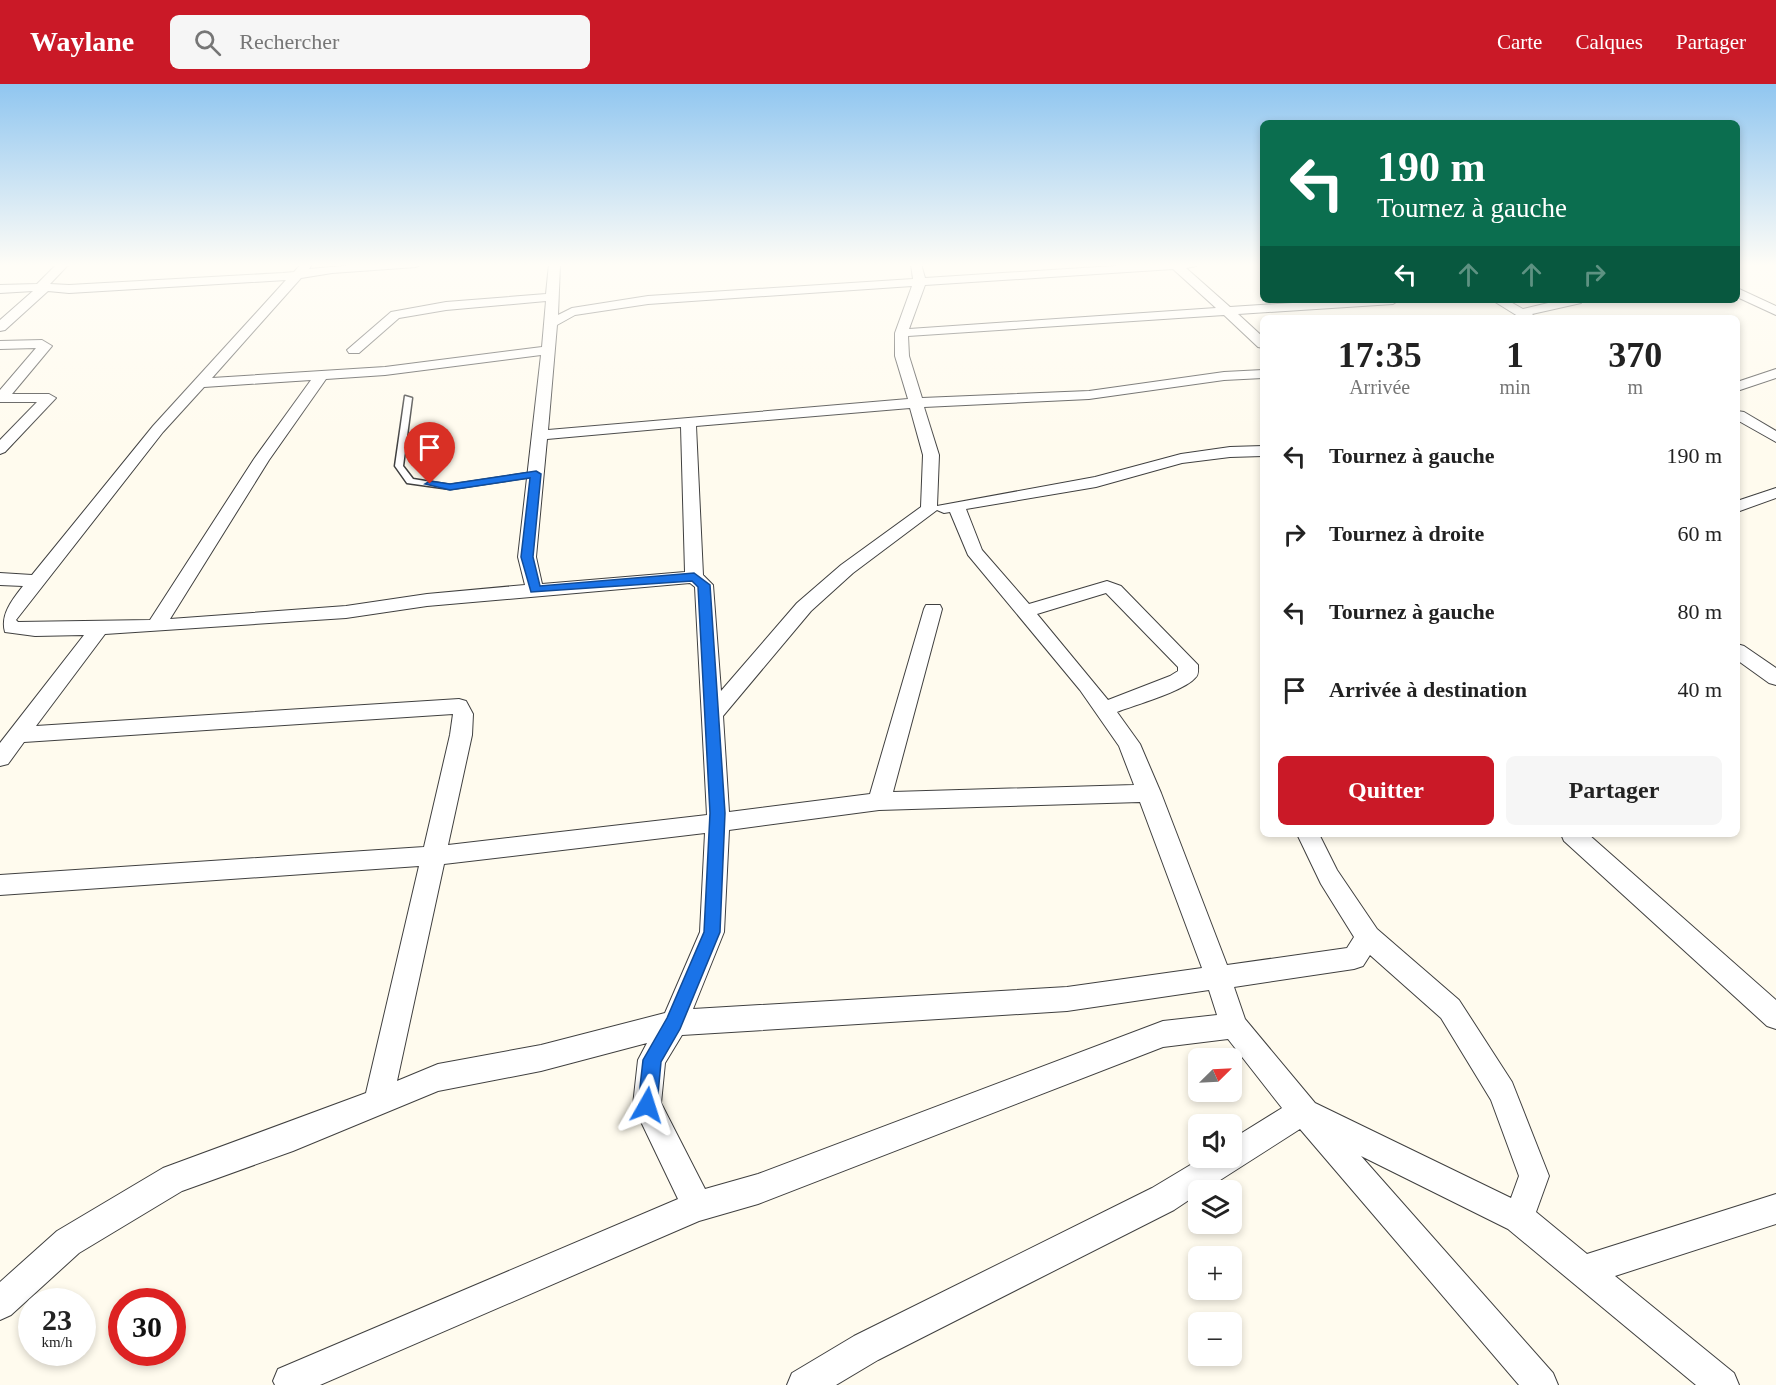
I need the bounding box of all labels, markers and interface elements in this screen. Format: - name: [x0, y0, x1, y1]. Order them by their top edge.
- search box: [170, 15, 590, 69]
- text: Waylane: [30, 26, 134, 57]
- icon: search: [191, 26, 224, 59]
- text: Rechercher: [239, 29, 339, 54]
- text: Carte: [1497, 30, 1542, 54]
- text: Calques: [1575, 30, 1643, 54]
- text: Partager: [1676, 30, 1746, 54]
- icon: left: [1278, 144, 1356, 222]
- text: 190 m: [1377, 144, 1486, 190]
- text: Tournez à gauche: [1377, 193, 1567, 223]
- icon: left: [1389, 258, 1422, 291]
- icon: ahead: [1452, 258, 1485, 291]
- icon: ahead: [1515, 258, 1548, 291]
- icon: right: [1578, 258, 1611, 291]
- text: 17:35: [1338, 335, 1422, 375]
- text: 1: [1506, 335, 1524, 375]
- text: 370: [1608, 335, 1662, 375]
- text: Arrivée: [1349, 376, 1410, 398]
- text: min: [1499, 376, 1531, 398]
- text: m: [1628, 376, 1643, 398]
- pin: [404, 422, 455, 484]
- icon: arrive: [413, 431, 446, 464]
- icon: left: [1278, 440, 1311, 473]
- text: Tournez à gauche: [1329, 443, 1494, 468]
- text: 190 m: [1666, 443, 1722, 468]
- icon: right: [1278, 518, 1311, 551]
- text: Tournez à droite: [1329, 521, 1484, 546]
- text: 60 m: [1677, 521, 1722, 546]
- icon: left: [1278, 596, 1311, 629]
- text: Tournez à gauche: [1329, 599, 1494, 624]
- text: 80 m: [1677, 599, 1722, 624]
- icon: arrive: [1278, 674, 1311, 707]
- text: Arrivée à destination: [1329, 677, 1527, 702]
- text: 40 m: [1677, 677, 1722, 702]
- button: Quitter: [1278, 756, 1494, 825]
- button: Partager: [1506, 756, 1722, 825]
- north arrow: [1188, 1048, 1242, 1102]
- map controls: [1188, 1048, 1242, 1366]
- position arrow: [615, 1073, 679, 1137]
- button: sound: [1188, 1114, 1242, 1168]
- button: layers: [1188, 1180, 1242, 1234]
- button: +: [1188, 1246, 1242, 1300]
- speed limit sign: 30: [108, 1288, 186, 1366]
- text: 23: [42, 1303, 72, 1336]
- button: −: [1188, 1312, 1242, 1366]
- text: km/h: [42, 1334, 72, 1350]

